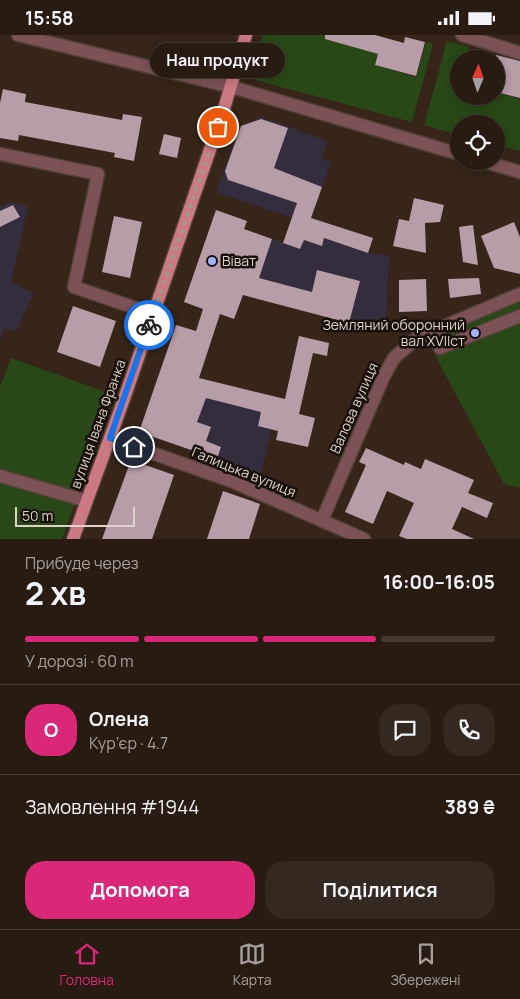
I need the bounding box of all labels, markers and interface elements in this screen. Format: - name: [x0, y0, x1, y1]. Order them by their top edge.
- text: 15:58: [25, 5, 74, 31]
- callout: Наш продукт: [150, 42, 286, 77]
- text: Наш продукт: [166, 49, 269, 71]
- north arrow: [450, 50, 505, 105]
- map controls: [450, 50, 505, 170]
- pin: [197, 106, 239, 148]
- icon: bag: [204, 113, 232, 141]
- button: locate: [450, 115, 505, 170]
- place label: Віват: [222, 251, 256, 270]
- marker: Віват: [206, 255, 218, 267]
- courier: [124, 300, 174, 350]
- icon: bike: [135, 311, 163, 339]
- place label: Земляний оборонний вал XVIIст: [322, 315, 465, 350]
- marker: Земляний оборонний вал XVIIст: [469, 327, 481, 339]
- street label: вулиця Івана Франка: [65, 357, 130, 491]
- street label: Валова вулиця: [325, 359, 382, 456]
- pin: [113, 426, 155, 468]
- icon: home: [120, 433, 148, 461]
- street label: Галицька вулиця: [189, 442, 299, 501]
- scale bar: [15, 504, 135, 527]
- text: 50 m: [22, 506, 53, 525]
- text: Прибуде через: [25, 552, 139, 574]
- text: 16:00–16:05: [383, 569, 495, 595]
- text: 2 хв: [25, 571, 86, 615]
- text: У дорозі · 60 m: [25, 650, 134, 672]
- button: chat: [379, 704, 431, 756]
- button: phone: [443, 704, 495, 756]
- text: Олена: [89, 706, 149, 732]
- text: О: [44, 717, 58, 743]
- text: Кур’єр · 4.7: [89, 732, 168, 754]
- text: Замовлення #1944: [25, 794, 200, 820]
- text: 389 ₴: [445, 794, 495, 820]
- button: Допомога: [25, 861, 255, 919]
- button: Поділитися: [265, 861, 495, 919]
- tab: Головна: [59, 940, 114, 989]
- tab: Карта: [233, 940, 272, 989]
- tab: Збережені: [390, 940, 461, 989]

